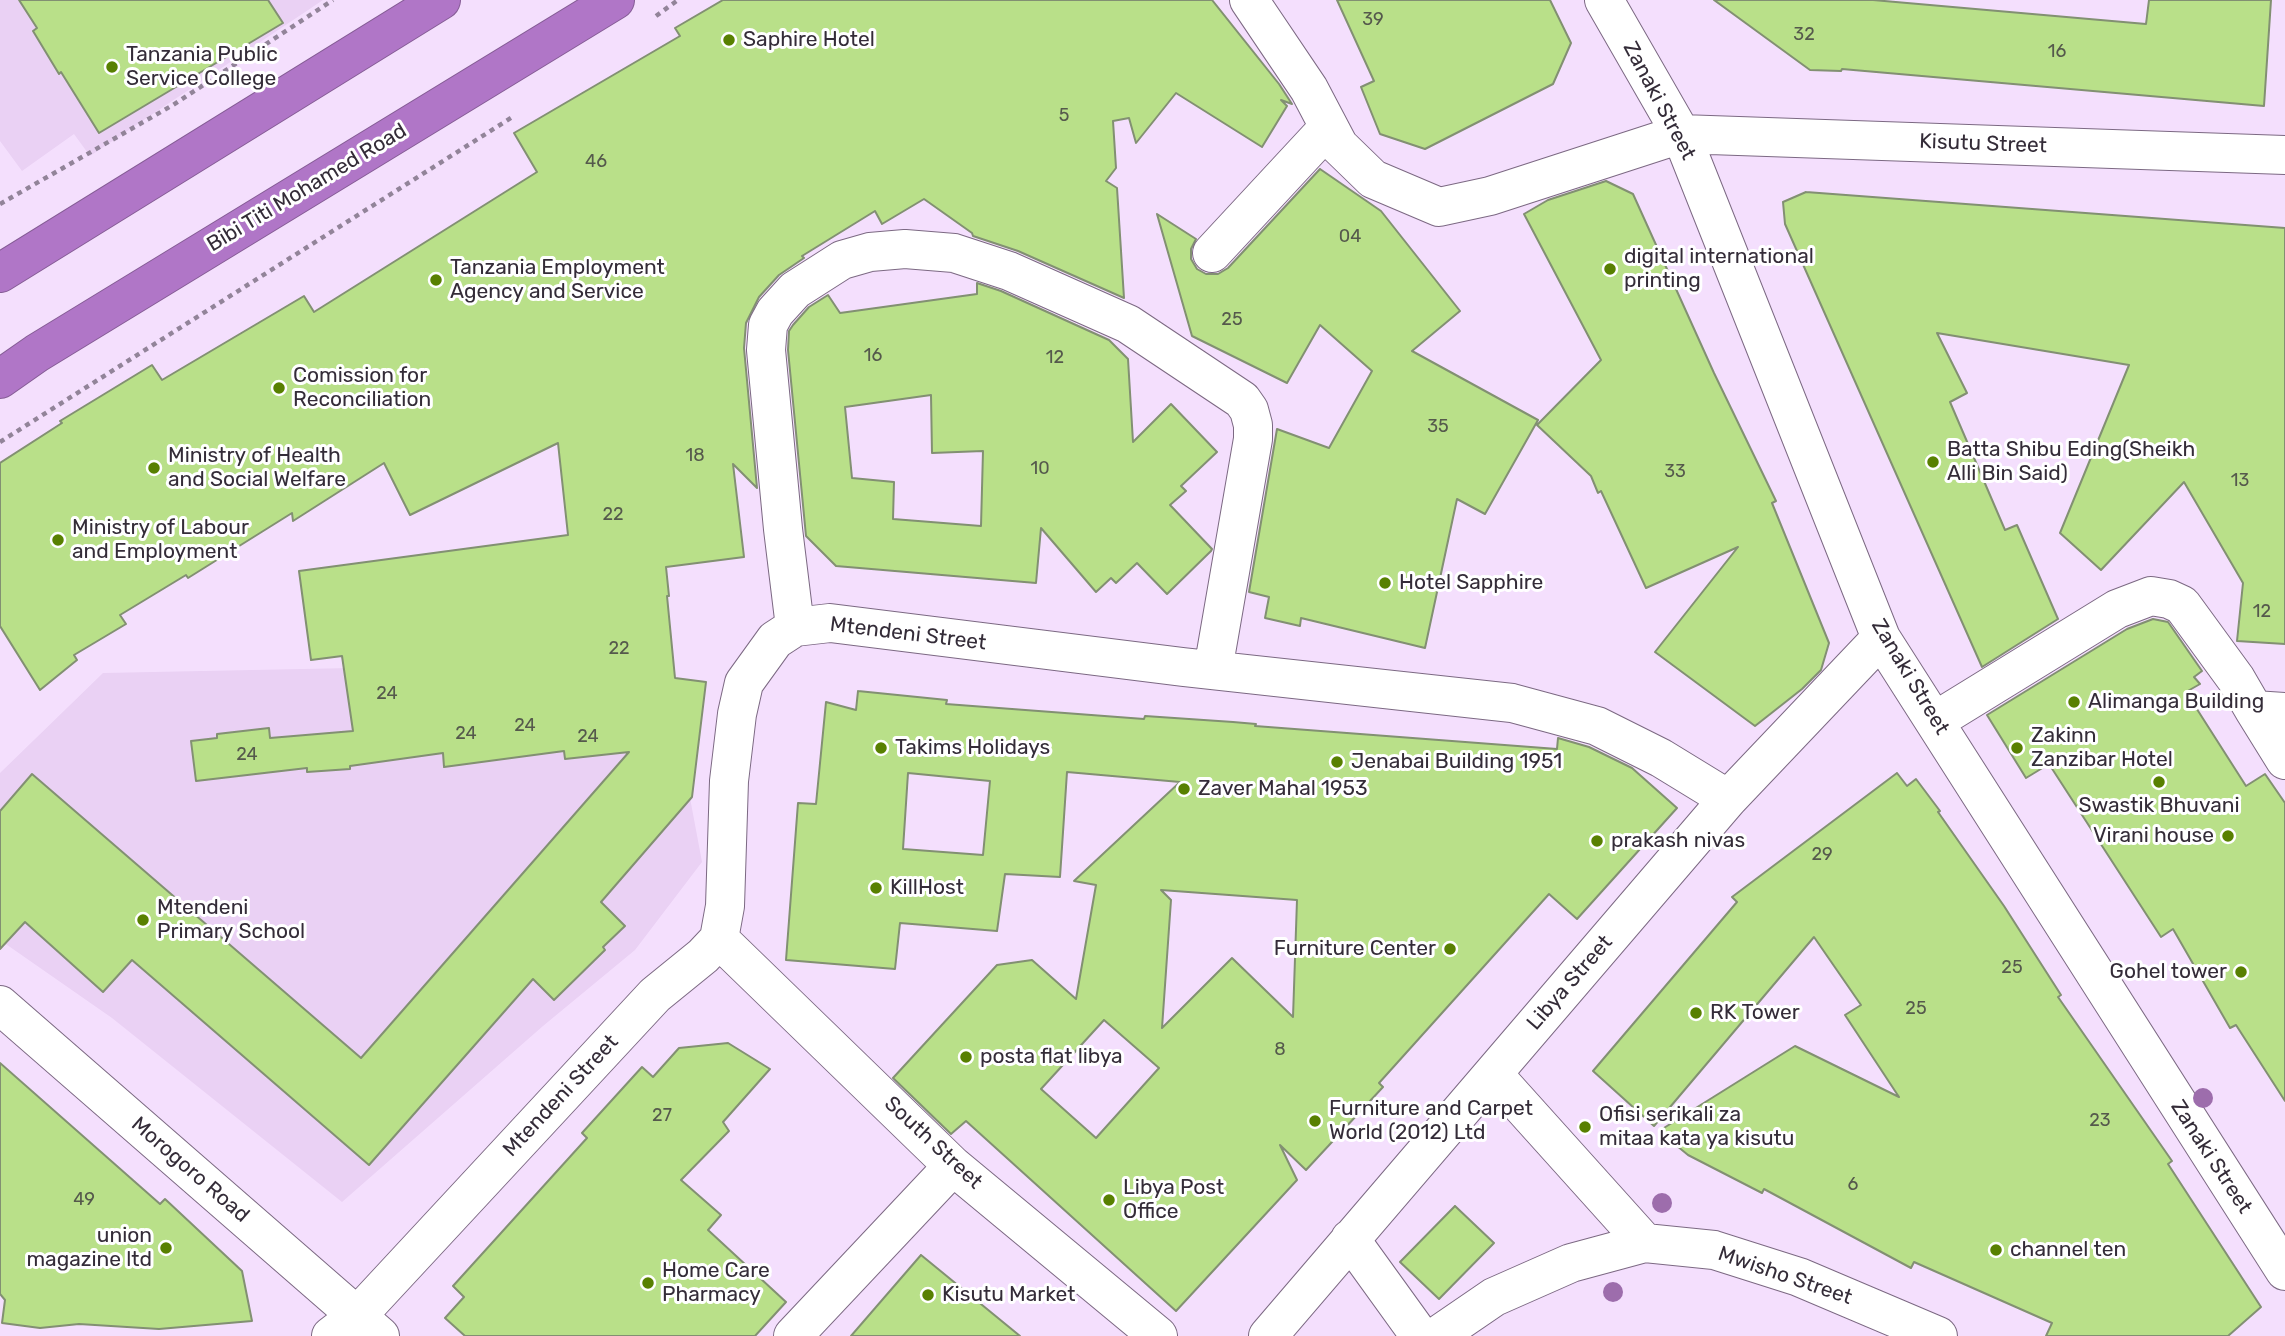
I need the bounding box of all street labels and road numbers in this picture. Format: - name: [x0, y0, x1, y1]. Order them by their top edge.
- street label: Zanaki Street: [1617, 38, 1701, 164]
- street label: Bibi Titi Mohamed Road: [203, 118, 411, 258]
- street label: Kisutu Street: [1919, 129, 2047, 159]
- street label: Mtendeni Street: [828, 612, 988, 656]
- street label: Zanaki Street: [1866, 615, 1954, 739]
- street label: Libya Street: [1522, 930, 1618, 1036]
- street label: Mtendeni Street: [498, 1030, 624, 1162]
- street label: South Street: [879, 1091, 987, 1195]
- street label: Zanaki Street: [2165, 1096, 2257, 1218]
- street label: Morogoro Road: [126, 1112, 254, 1228]
- street label: Mwisho Street: [1715, 1241, 1855, 1311]

